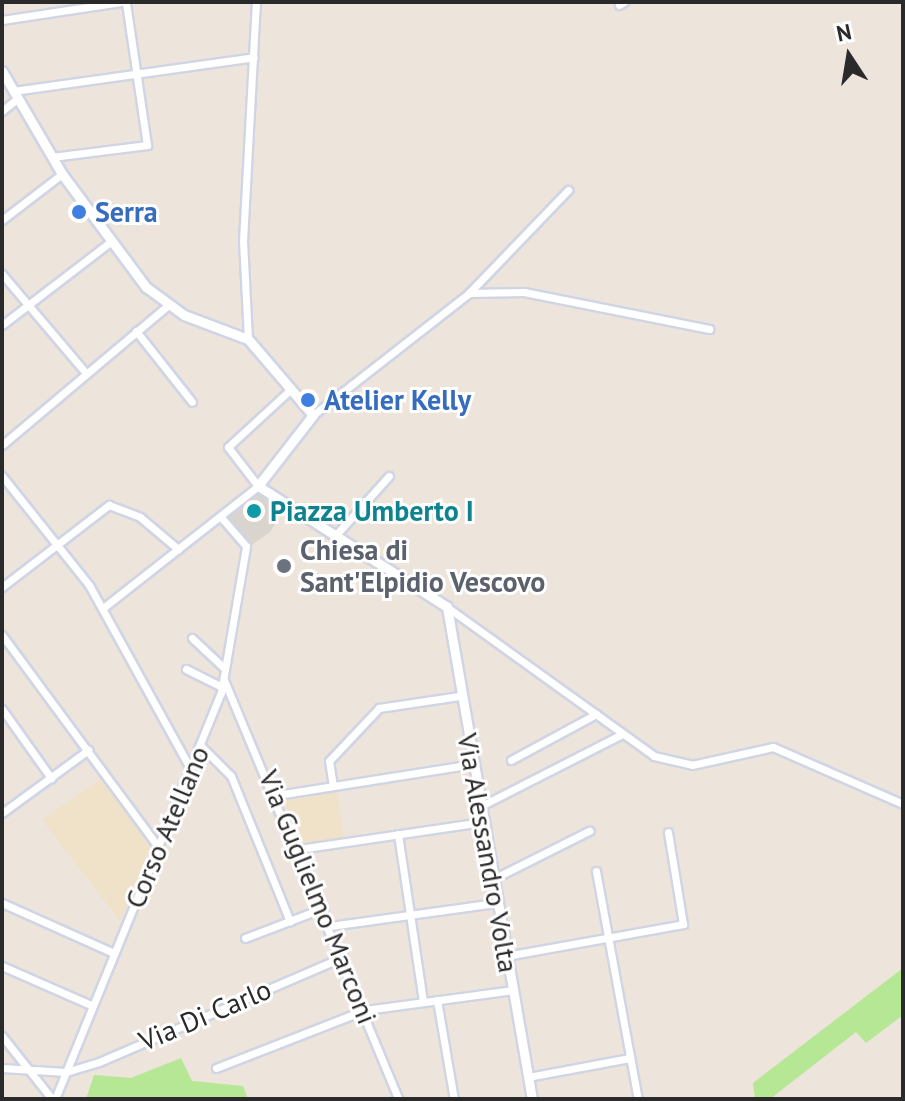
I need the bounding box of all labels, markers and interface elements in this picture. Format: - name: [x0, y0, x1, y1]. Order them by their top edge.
- north arrow: [809, 16, 889, 96]
- text: N: [834, 17, 854, 48]
- place label: Serra: [95, 195, 158, 229]
- marker: Serra: [70, 203, 88, 221]
- place label: Atelier Kelly: [324, 383, 471, 417]
- marker: Atelier Kelly: [299, 391, 317, 409]
- place label: Piazza Umberto I: [270, 494, 474, 528]
- marker: Piazza Umberto I: [245, 502, 263, 520]
- place label: Chiesa di Sant'Elpidio Vescovo: [300, 533, 546, 599]
- marker: Chiesa di Sant'Elpidio Vescovo: [275, 557, 293, 575]
- street label: Via Alessandro Volta: [450, 730, 526, 976]
- street label: Corso Atellano: [118, 740, 216, 914]
- street label: Via Guglielmo Marconi: [252, 765, 384, 1029]
- street label: Via Di Carlo: [134, 972, 276, 1058]

